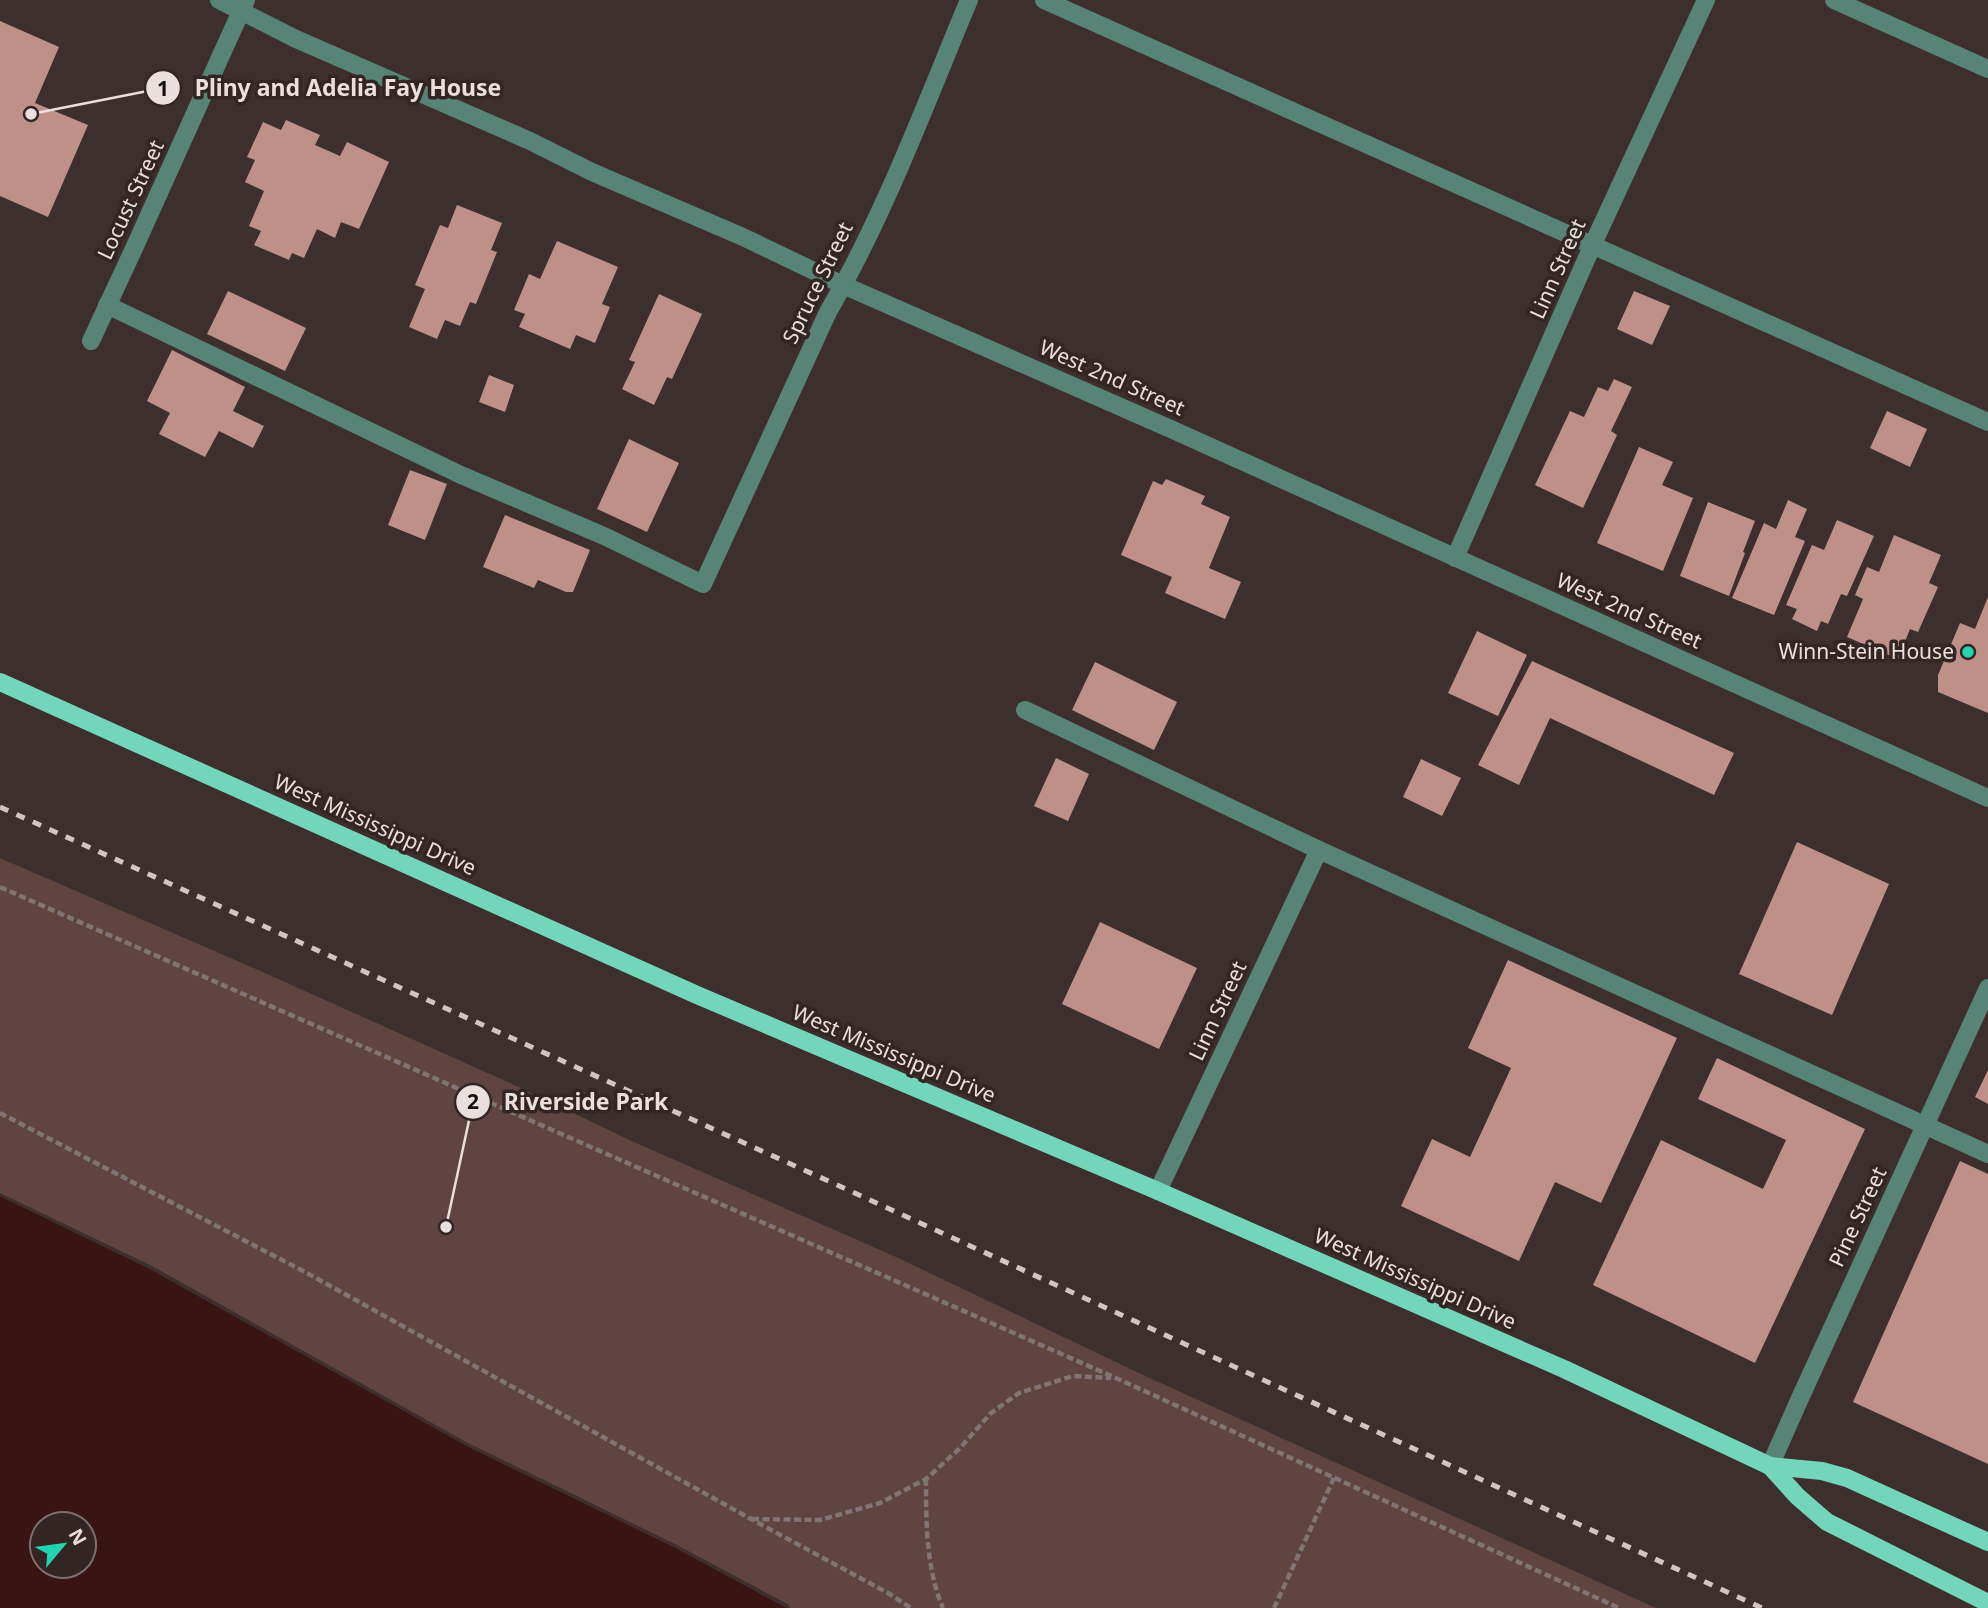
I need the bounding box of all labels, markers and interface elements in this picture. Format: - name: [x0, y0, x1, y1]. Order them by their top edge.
- callout: Pliny and Adelia Fay House: [146, 66, 515, 110]
- text: Pliny and Adelia Fay House: [195, 71, 501, 103]
- text: 1: [157, 74, 169, 102]
- street label: Locust Street: [90, 135, 170, 264]
- street label: Linn Street: [1523, 214, 1592, 323]
- street label: Spruce Street: [776, 217, 859, 348]
- street label: West 2nd Street: [1035, 333, 1190, 422]
- street label: West 2nd Street: [1552, 566, 1707, 655]
- place label: Winn-Stein House: [1778, 637, 1954, 665]
- marker: Winn-Stein House: [1960, 644, 1976, 660]
- street label: West Mississippi Drive: [270, 767, 481, 881]
- street label: Linn Street: [1182, 956, 1252, 1065]
- street label: West Mississippi Drive: [788, 998, 1000, 1109]
- callout: Riverside Park: [455, 1080, 682, 1124]
- text: Riverside Park: [504, 1085, 669, 1117]
- text: 2: [467, 1087, 479, 1115]
- street label: Pine Street: [1822, 1162, 1893, 1271]
- street label: West Mississippi Drive: [1310, 1221, 1521, 1335]
- north arrow: [28, 1510, 98, 1580]
- text: N: [63, 1524, 93, 1550]

